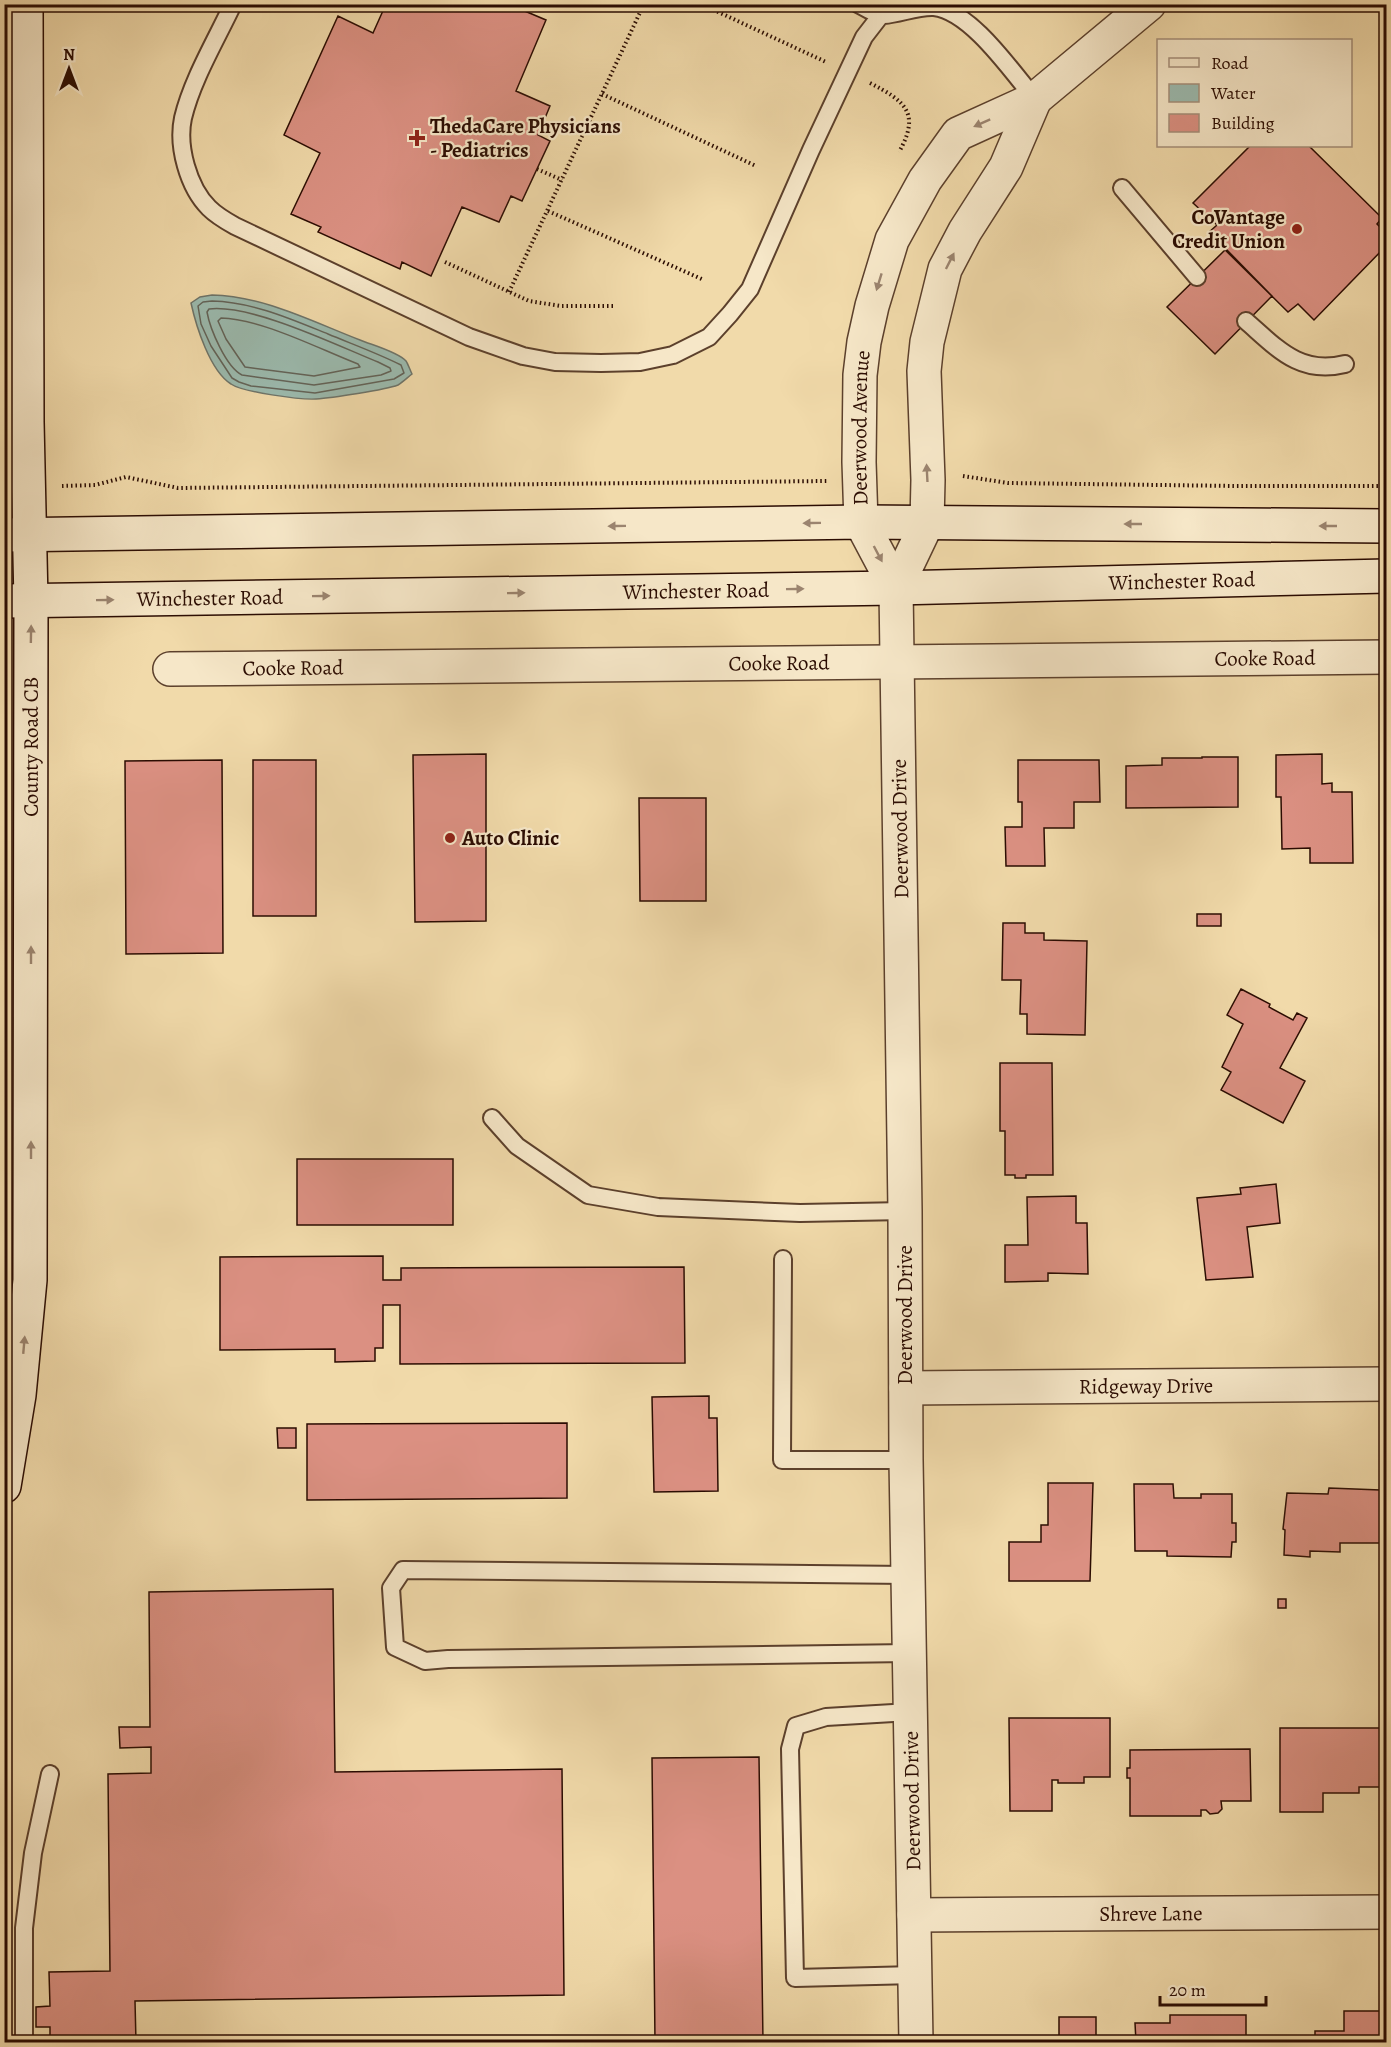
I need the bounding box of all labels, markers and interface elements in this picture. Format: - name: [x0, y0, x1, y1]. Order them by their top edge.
- north arrow: [39, 39, 99, 99]
- legend: [1157, 39, 1352, 147]
- text: N: [63, 44, 75, 66]
- text: Road: [1211, 51, 1249, 75]
- text: Water: [1210, 81, 1256, 105]
- text: Building: [1211, 111, 1275, 135]
- place label: ThedaCare Physicians - Pediatrics: [430, 112, 621, 164]
- one-way arrow: [973, 118, 990, 127]
- marker: ThedaCare Physicians - Pediatrics: [408, 129, 426, 147]
- place label: CoVantage Credit Union: [1172, 203, 1285, 255]
- marker: CoVantage Credit Union: [1290, 222, 1304, 236]
- one-way arrow: [945, 252, 955, 269]
- one-way arrow: [874, 273, 883, 291]
- street label: Deerwood Avenue: [845, 349, 877, 506]
- one-way arrow: [923, 464, 932, 483]
- one-way arrow: [803, 518, 822, 528]
- one-way arrow: [1124, 519, 1143, 529]
- one-way arrow: [608, 521, 627, 531]
- one-way arrow: [1319, 521, 1338, 531]
- one-way arrow: [873, 546, 883, 563]
- street label: Winchester Road: [1107, 565, 1256, 597]
- street label: Winchester Road: [621, 576, 770, 606]
- street label: Winchester Road: [136, 583, 284, 613]
- one-way arrow: [785, 584, 804, 594]
- one-way arrow: [506, 589, 525, 598]
- one-way arrow: [311, 592, 330, 601]
- one-way arrow: [95, 595, 114, 604]
- one-way arrow: [26, 625, 36, 644]
- street label: Cooke Road: [1214, 644, 1316, 673]
- street label: Cooke Road: [728, 648, 830, 677]
- street label: Cooke Road: [242, 653, 344, 682]
- street label: County Road CB: [17, 677, 45, 817]
- street label: Deerwood Drive: [885, 759, 915, 899]
- place label: Auto Clinic: [461, 824, 559, 852]
- marker: Auto Clinic: [443, 831, 457, 845]
- one-way arrow: [26, 946, 36, 965]
- one-way arrow: [26, 1141, 36, 1160]
- street label: Deerwood Drive: [891, 1245, 919, 1385]
- one-way arrow: [19, 1335, 29, 1354]
- street label: Ridgeway Drive: [1079, 1371, 1213, 1401]
- street label: Deerwood Drive: [897, 1731, 927, 1871]
- street label: Shreve Lane: [1099, 1899, 1203, 1928]
- scale bar: [1160, 1969, 1266, 2007]
- text: 20 m: [1169, 1978, 1206, 2002]

